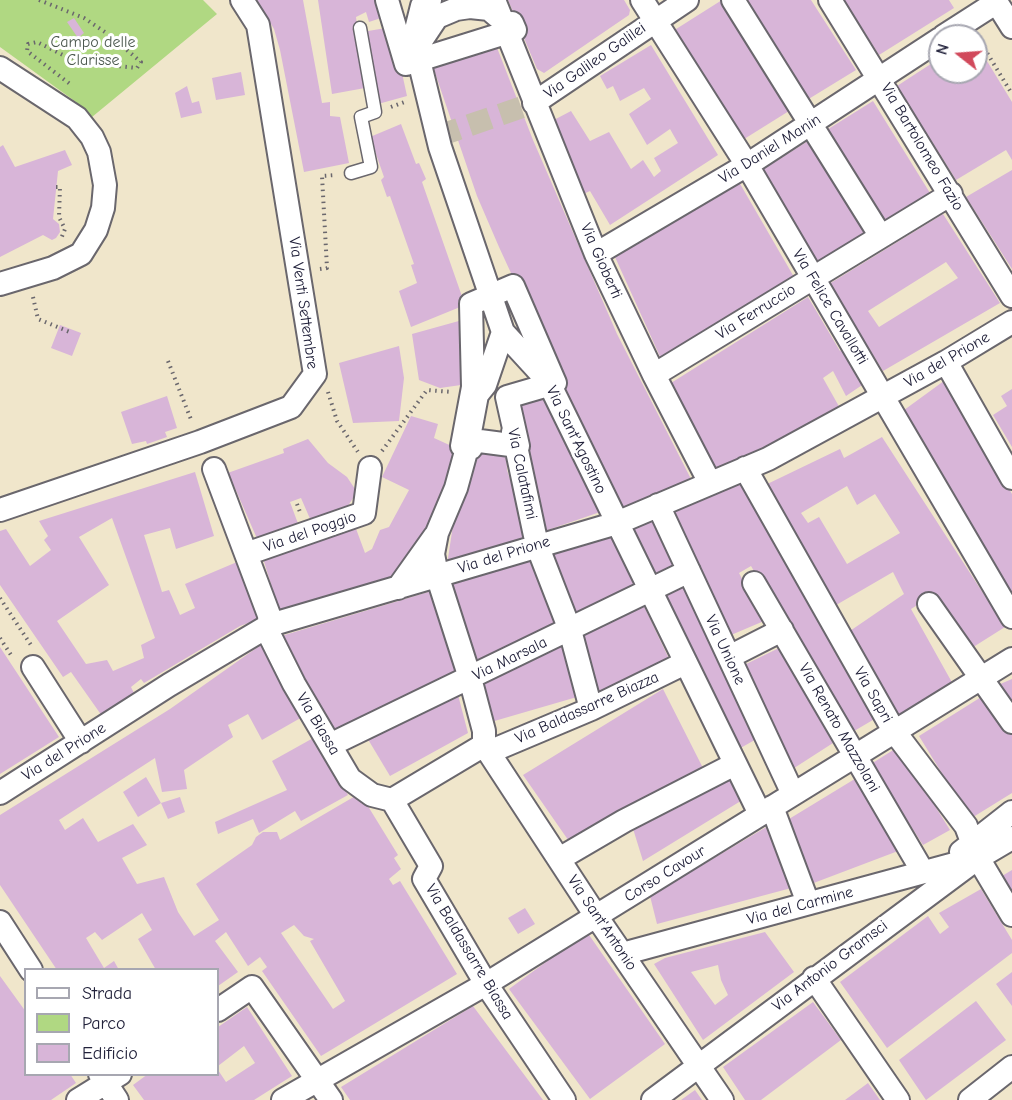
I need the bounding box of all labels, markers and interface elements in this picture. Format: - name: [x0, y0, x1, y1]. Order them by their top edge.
- street label: Via Galileo Galilei: [540, 19, 650, 103]
- north arrow: [928, 24, 988, 84]
- park label: Campo delle Clarisse: [50, 32, 136, 70]
- text: N: [933, 42, 953, 57]
- street label: Via Bartolomeo Fazio: [876, 80, 968, 214]
- street label: Via Daniel Manin: [716, 110, 824, 188]
- street label: Via Gioberti: [576, 220, 626, 302]
- street label: Via Venti Settembre: [284, 236, 322, 370]
- street label: Via Felice Cavallotti: [788, 246, 872, 368]
- street label: Via Ferruccio: [713, 280, 799, 344]
- street label: Via del Prione: [901, 328, 993, 392]
- street label: Via Sant'Agostino: [542, 383, 610, 497]
- street label: Via Calatafimi: [503, 427, 541, 521]
- street label: Via del Poggio: [261, 507, 359, 557]
- street label: Via del Prione: [456, 532, 552, 578]
- street label: Via Unione: [701, 612, 749, 688]
- street label: Via Marsala: [470, 633, 550, 685]
- street label: Via Renato Mazzolani: [794, 660, 884, 796]
- street label: Via Sapri: [849, 664, 897, 726]
- street label: Via Baldassarre Biazza: [512, 668, 662, 748]
- street label: Via Biassa: [292, 689, 344, 759]
- street label: Via del Prione: [18, 719, 110, 785]
- street label: Corso Cavour: [621, 841, 709, 907]
- street label: Via Sant'Antonio: [563, 872, 641, 974]
- street label: Via Baldassarre Biassa: [421, 881, 517, 1023]
- street label: Via del Carmine: [745, 883, 855, 929]
- street label: Via Antonio Gramsci: [768, 916, 892, 1016]
- legend: [24, 968, 219, 1076]
- text: Strada: [82, 983, 132, 1004]
- text: Parco: [82, 1013, 125, 1034]
- text: Edificio: [82, 1043, 138, 1064]

